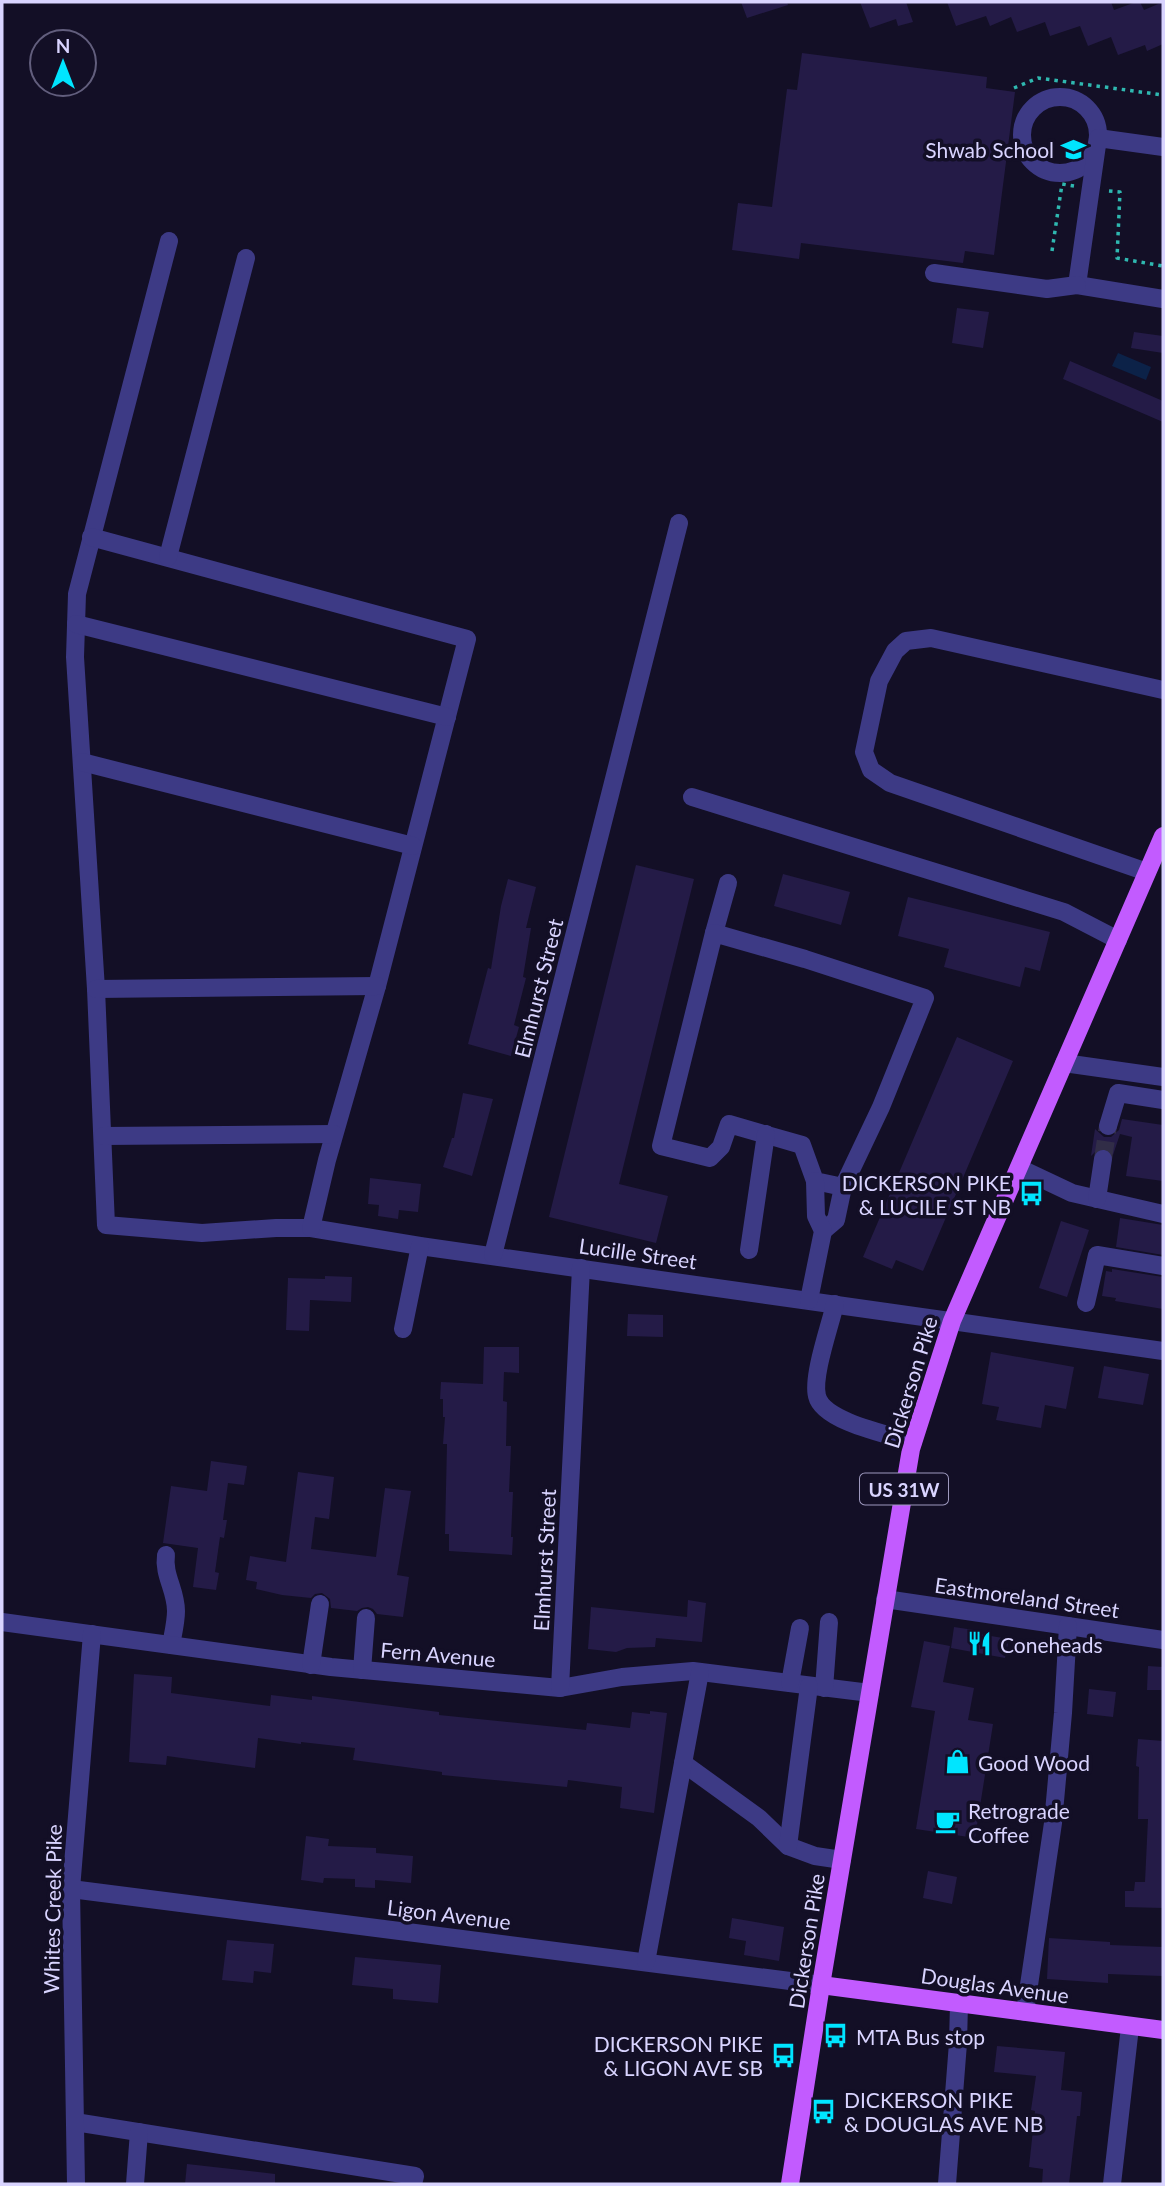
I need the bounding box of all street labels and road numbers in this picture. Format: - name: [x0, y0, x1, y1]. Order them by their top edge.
- street label: Elmhurst Street: [509, 915, 567, 1060]
- street label: Lucille Street: [578, 1232, 699, 1274]
- street label: Dickerson Pike: [878, 1313, 942, 1451]
- road number: US 31W: [860, 1474, 948, 1504]
- street label: Elmhurst Street: [528, 1488, 560, 1632]
- street label: Eastmoreland Street: [933, 1572, 1121, 1622]
- street label: Fern Avenue: [379, 1637, 497, 1671]
- street label: Whites Creek Pike: [38, 1824, 66, 1994]
- street label: Dickerson Pike: [783, 1872, 829, 2010]
- street label: Ligon Avenue: [386, 1894, 512, 1934]
- street label: Douglas Avenue: [919, 1962, 1071, 2008]

